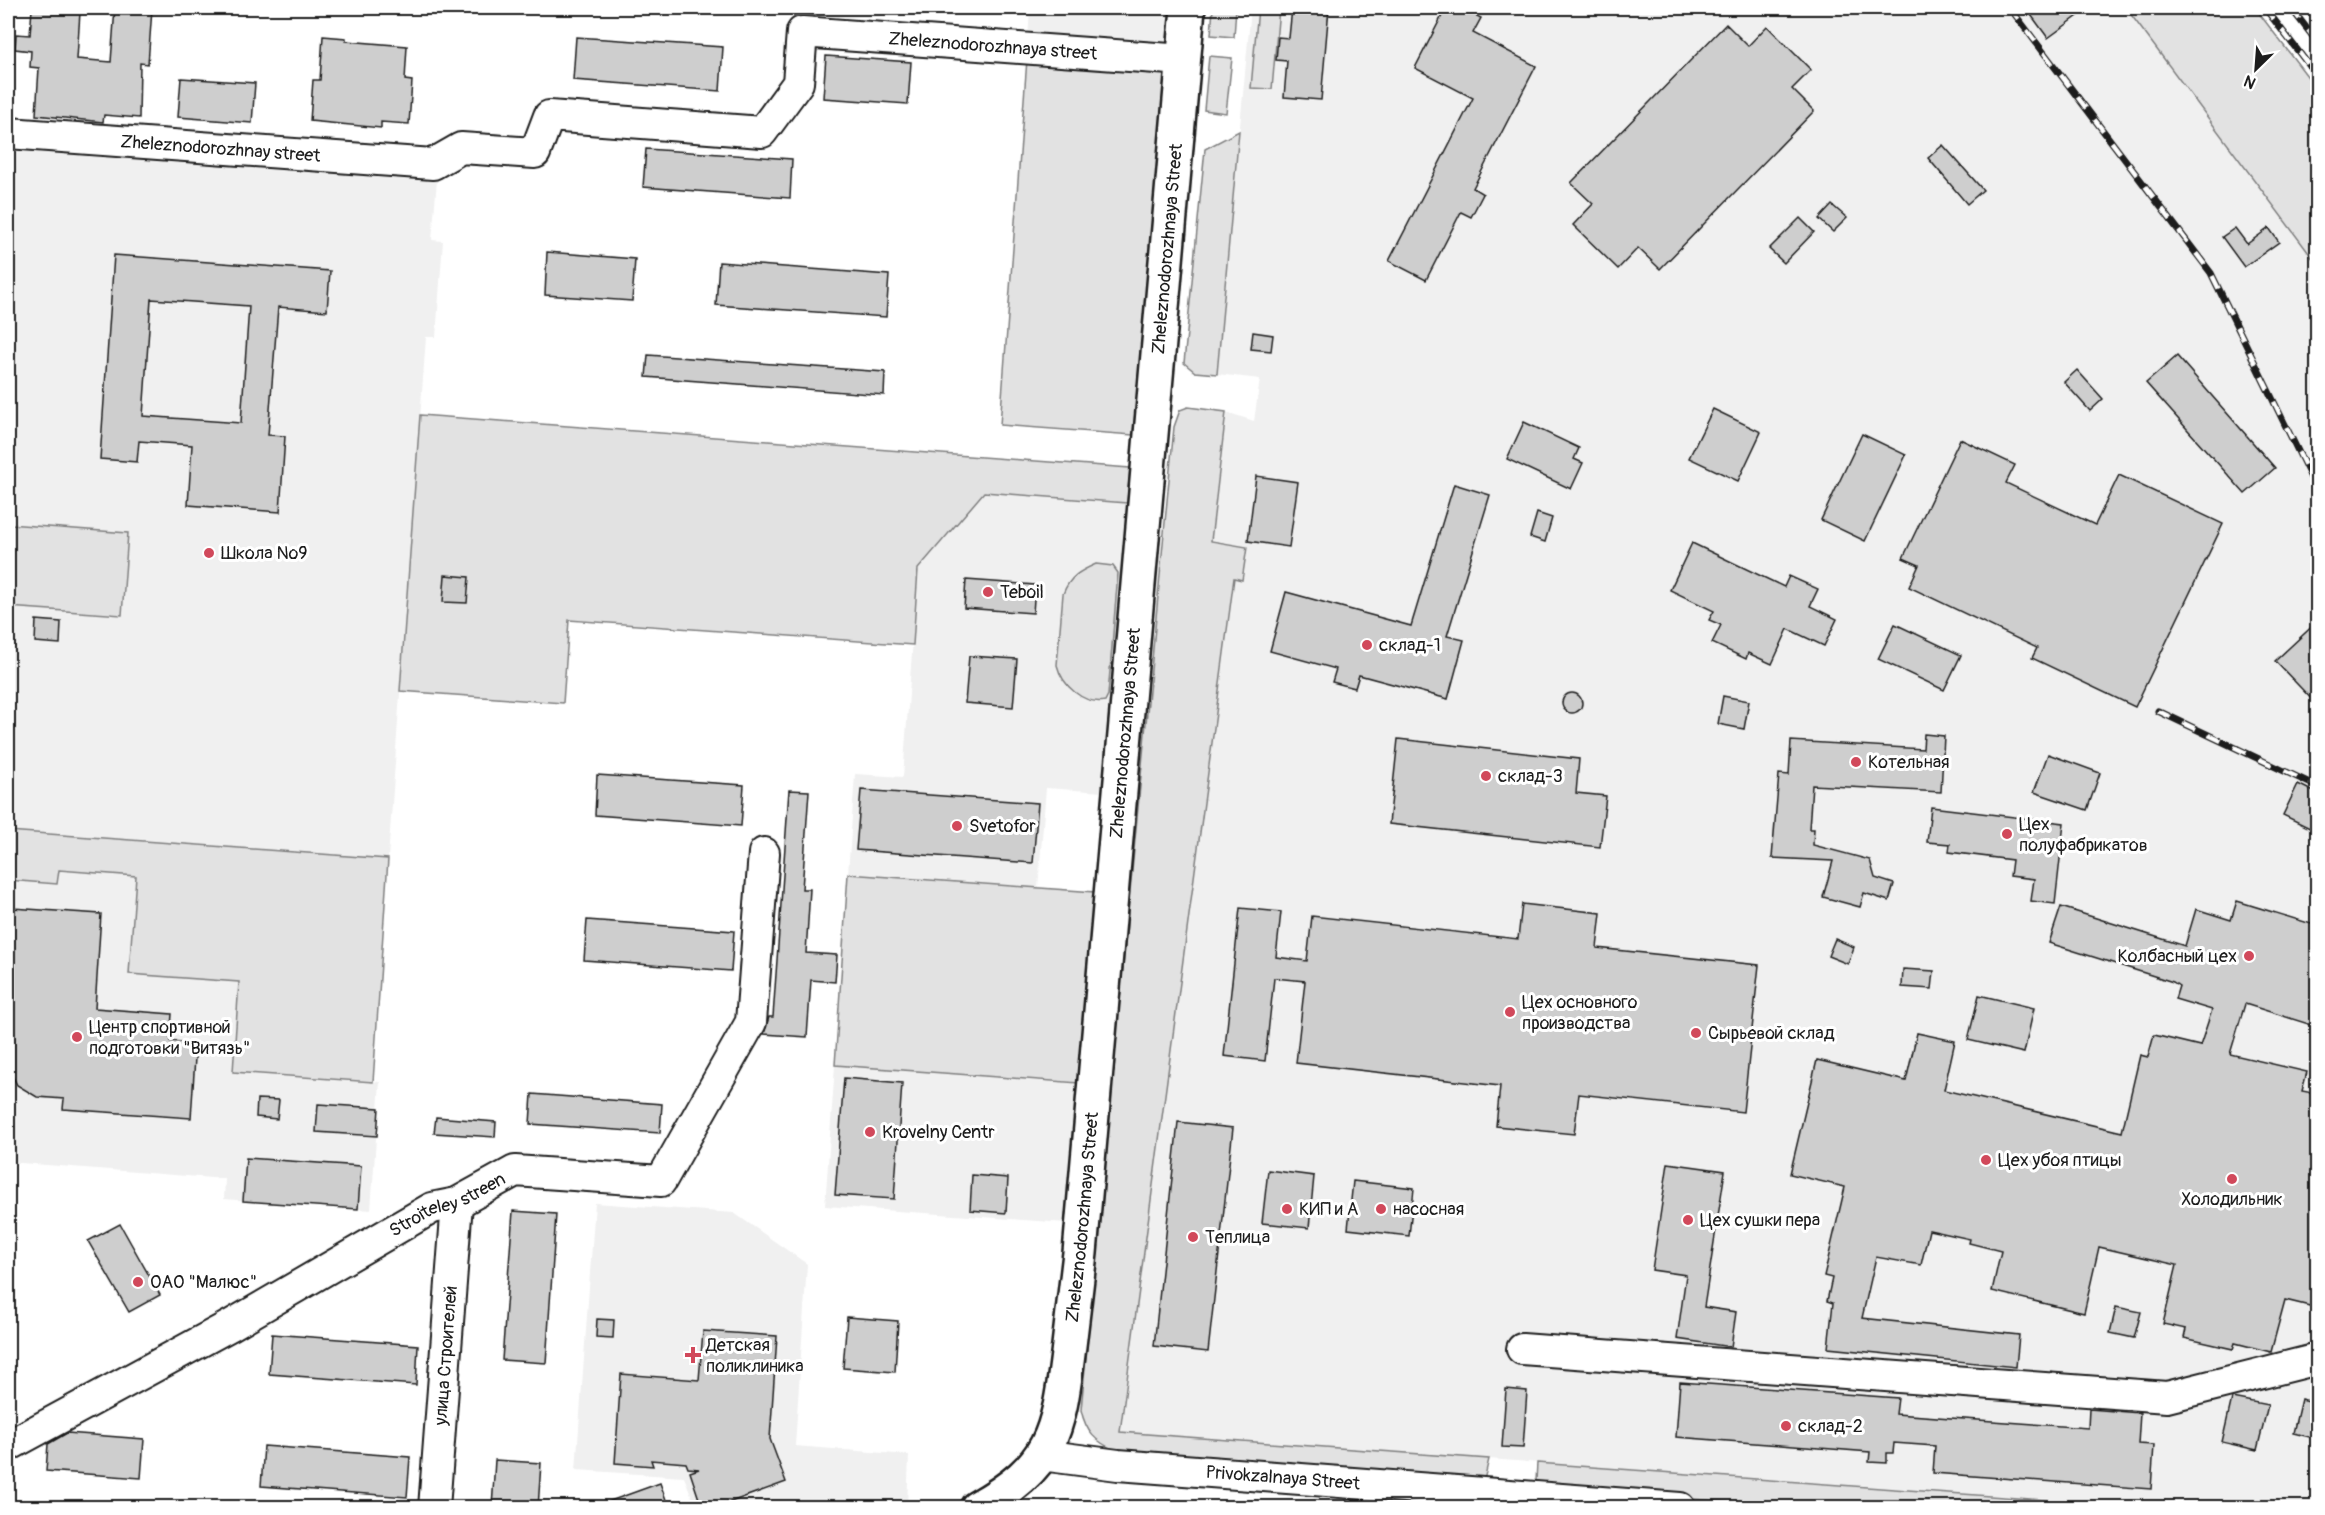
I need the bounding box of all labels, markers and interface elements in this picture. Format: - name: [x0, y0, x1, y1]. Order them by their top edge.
- street label: Zheleznodorozhnaya street: [888, 27, 1099, 65]
- north arrow: [2226, 39, 2286, 99]
- text: N: [2241, 70, 2259, 93]
- street label: Zheleznodorozhnay street: [119, 130, 322, 167]
- street label: Zheleznodorozhnaya Street: [1147, 142, 1188, 355]
- place label: Школа №9: [221, 542, 308, 565]
- marker: Школа №9: [202, 546, 216, 560]
- place label: Teboil: [1000, 581, 1044, 604]
- marker: Teboil: [981, 585, 995, 599]
- street label: Zheleznodorozhnaya Street: [1105, 626, 1146, 839]
- place label: склад-1: [1379, 634, 1441, 657]
- marker: склад-1: [1360, 638, 1374, 652]
- place label: Котельная: [1868, 751, 1949, 774]
- marker: Котельная: [1849, 755, 1863, 769]
- place label: склад-3: [1498, 765, 1563, 788]
- marker: склад-3: [1479, 769, 1493, 783]
- place label: Цех полуфабрикатов: [2019, 813, 2148, 857]
- place label: Svetofor: [969, 815, 1036, 838]
- marker: Svetofor: [950, 819, 964, 833]
- marker: Цех полуфабрикатов: [2000, 827, 2014, 841]
- place label: Колбасный цех: [2117, 945, 2237, 968]
- marker: Колбасный цех: [2242, 949, 2256, 963]
- place label: Цех основного производства: [1522, 991, 1638, 1035]
- marker: Цех основного производства: [1503, 1005, 1517, 1019]
- place label: Центр спортивной подготовки "Витязь": [89, 1016, 250, 1060]
- place label: Сырьевой склад: [1708, 1022, 1835, 1045]
- marker: Сырьевой склад: [1689, 1026, 1703, 1040]
- marker: Центр спортивной подготовки "Витязь": [70, 1030, 84, 1044]
- street label: Zheleznodorozhnaya Street: [1060, 1110, 1104, 1324]
- place label: Krovelny Centr: [882, 1121, 995, 1144]
- marker: Krovelny Centr: [863, 1125, 877, 1139]
- place label: Цех убоя птицы: [1998, 1149, 2122, 1172]
- marker: Цех убоя птицы: [1979, 1153, 1993, 1167]
- street label: Stroiteley streen: [385, 1167, 509, 1242]
- marker: Холодильник: [2225, 1172, 2239, 1186]
- place label: Холодильник: [2181, 1188, 2283, 1211]
- place label: КИП и А: [1299, 1198, 1359, 1221]
- place label: насосная: [1393, 1198, 1464, 1221]
- marker: КИП и А: [1280, 1202, 1294, 1216]
- marker: насосная: [1374, 1202, 1388, 1216]
- place label: Цех сушки пера: [1700, 1209, 1820, 1232]
- marker: Цех сушки пера: [1681, 1213, 1695, 1227]
- place label: Теплица: [1205, 1226, 1270, 1249]
- marker: Теплица: [1186, 1230, 1200, 1244]
- place label: ОАО "Малюс": [150, 1271, 257, 1294]
- marker: ОАО "Малюс": [131, 1275, 145, 1289]
- street label: улица Строителей: [429, 1285, 462, 1427]
- place label: Детская поликлиника: [705, 1334, 804, 1378]
- marker: Детская поликлиника: [684, 1346, 702, 1364]
- place label: склад-2: [1798, 1415, 1863, 1438]
- marker: склад-2: [1779, 1419, 1793, 1433]
- street label: Privokzalnaya Street: [1205, 1460, 1362, 1495]

